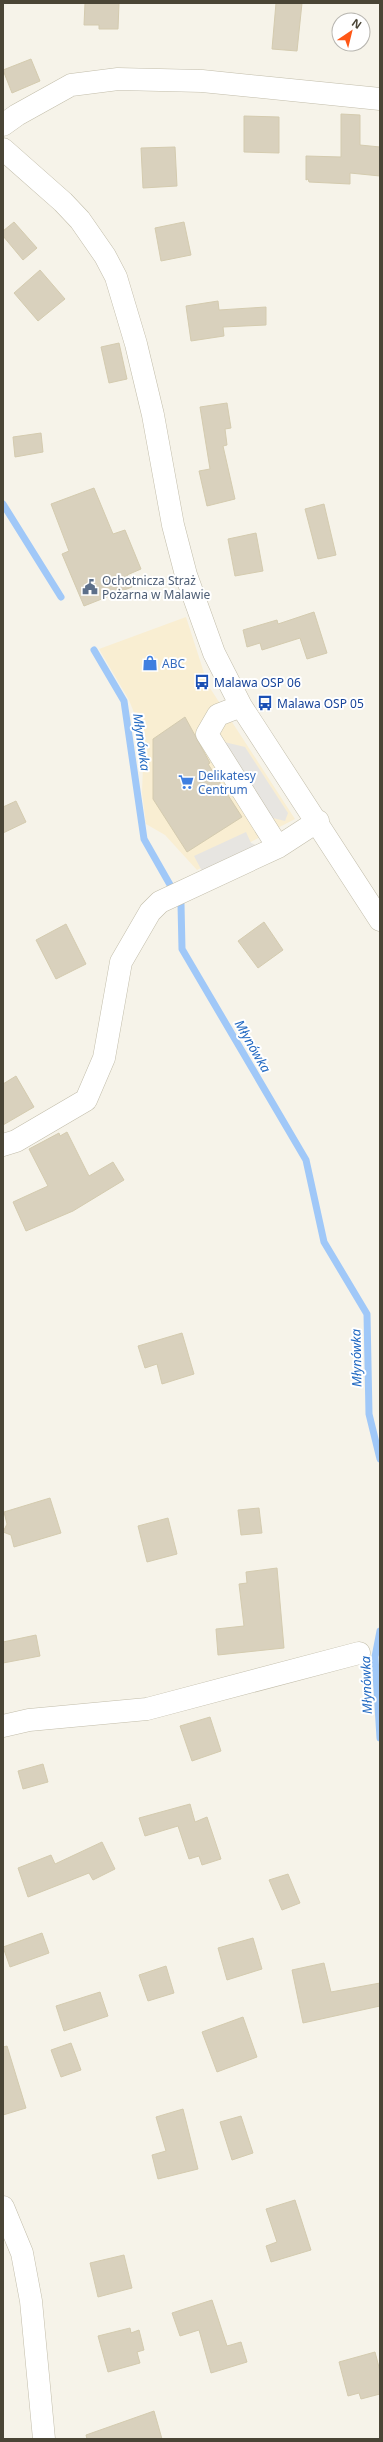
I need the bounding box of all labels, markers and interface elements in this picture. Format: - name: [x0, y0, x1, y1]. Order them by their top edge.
- north arrow: [331, 12, 371, 52]
- text: N: [349, 15, 365, 32]
- place label: Ochotnicza Straż Pożarna w Malawie: [102, 572, 211, 603]
- public building icon: Ochotnicza Straż Pożarna w Malawie: [81, 578, 99, 596]
- shop icon: ABC: [141, 654, 159, 672]
- place label: ABC: [162, 655, 185, 672]
- bus stop icon: Malawa OSP 06: [193, 673, 211, 691]
- place label: Malawa OSP 06: [214, 674, 301, 691]
- bus stop icon: Malawa OSP 05: [256, 694, 274, 712]
- place label: Malawa OSP 05: [277, 695, 364, 712]
- water label: Młynówka: [129, 712, 155, 773]
- place label: Delikatesy Centrum: [198, 767, 257, 798]
- supermarket icon: Delikatesy Centrum: [177, 773, 195, 791]
- water label: Młynówka: [231, 1016, 276, 1076]
- water label: Młynówka: [346, 1328, 366, 1387]
- water label: Młynówka: [356, 1655, 376, 1714]

